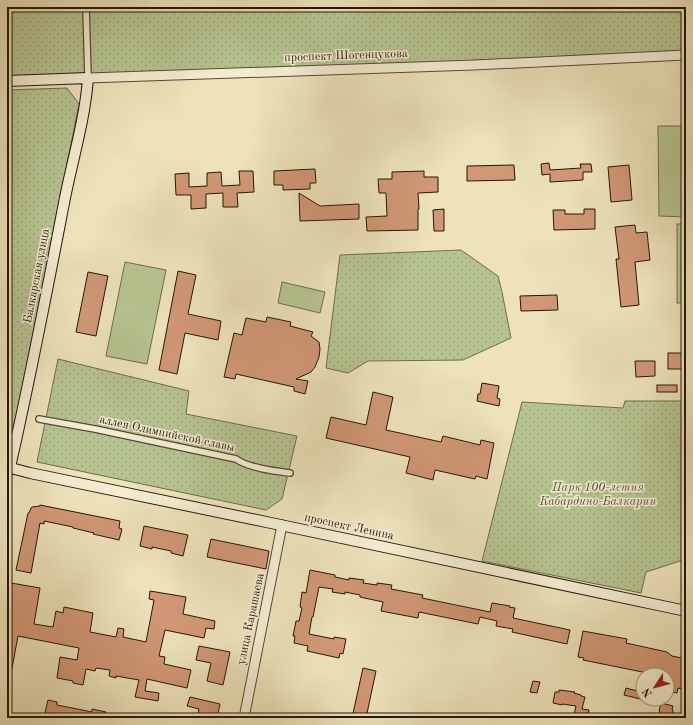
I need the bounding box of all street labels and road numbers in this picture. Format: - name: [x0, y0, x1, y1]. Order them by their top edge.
- street label: проспект Шогенцукова: [284, 48, 408, 64]
- street label: Балкарская улица: [22, 228, 52, 324]
- street label: аллея Олимпийской славы: [98, 414, 236, 454]
- street label: проспект Ленина: [303, 512, 395, 542]
- street label: улица Карашаева: [235, 572, 267, 666]

